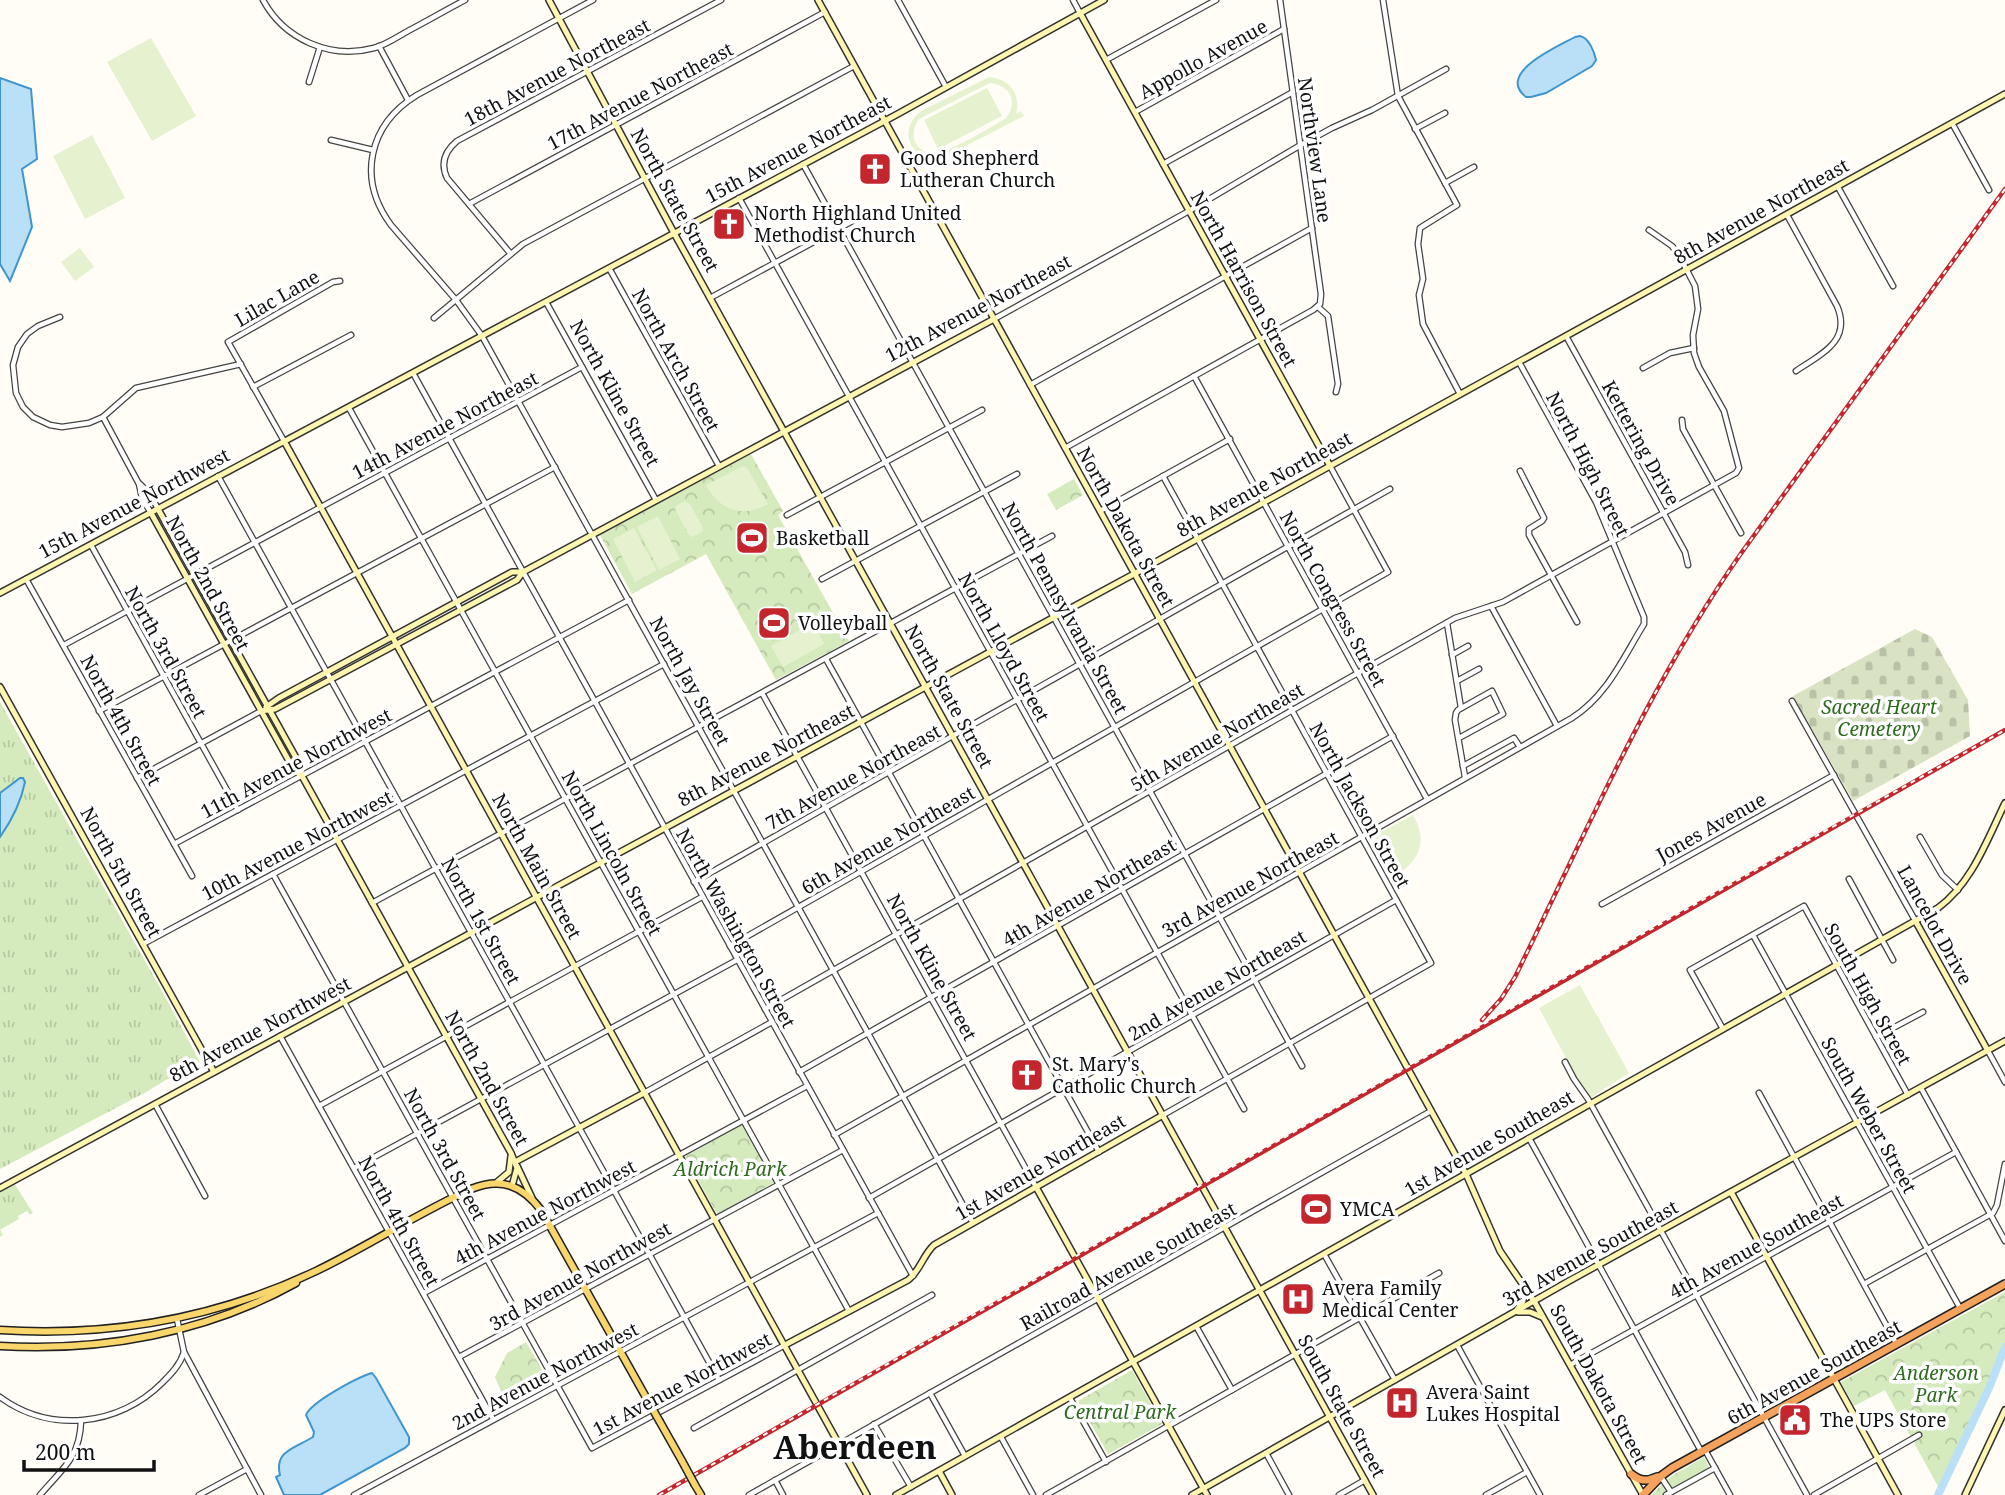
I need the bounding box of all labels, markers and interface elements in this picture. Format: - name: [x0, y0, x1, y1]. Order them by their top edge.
- street label: 18th Avenue Northeast: [459, 12, 655, 132]
- street label: Appollo Avenue: [1134, 13, 1272, 105]
- street label: 17th Avenue Northeast: [542, 36, 738, 156]
- street label: Northview Lane: [1292, 76, 1338, 224]
- street label: 15th Avenue Northeast: [700, 89, 896, 209]
- street label: North State Street: [625, 123, 725, 277]
- place label: Good Shepherd Lutheran Church: [900, 145, 1055, 193]
- church icon: Good Shepherd Lutheran Church: [856, 150, 894, 188]
- street label: 8th Avenue Northeast: [1669, 152, 1853, 270]
- street label: North Harrison Street: [1185, 186, 1303, 372]
- place label: North Highland United Methodist Church: [754, 200, 962, 248]
- church icon: North Highland United Methodist Church: [710, 205, 748, 243]
- street label: 12th Avenue Northeast: [880, 248, 1076, 368]
- street label: Lilac Lane: [230, 263, 324, 333]
- street label: North Arch Street: [626, 284, 726, 436]
- street label: North Kline Street: [564, 315, 666, 471]
- street label: 14th Avenue Northeast: [347, 365, 543, 485]
- street label: Kettering Drive: [1596, 376, 1686, 510]
- street label: North High Street: [1540, 387, 1636, 541]
- street label: 8th Avenue Northeast: [1172, 425, 1356, 543]
- street label: 15th Avenue Northwest: [34, 441, 234, 564]
- street label: North Dakota Street: [1071, 442, 1181, 612]
- street label: North Pennsylvania Street: [996, 498, 1134, 719]
- street label: North Congress Street: [1274, 506, 1392, 692]
- street label: North 2nd Street: [160, 511, 256, 655]
- sports icon: Basketball: [733, 519, 771, 557]
- place label: Basketball: [776, 525, 870, 551]
- street label: North Lloyd Street: [952, 568, 1056, 726]
- street label: North 3rd Street: [119, 581, 213, 723]
- sports icon: Volleyball: [755, 604, 793, 642]
- place label: Volleyball: [798, 610, 888, 636]
- street label: North Jay Street: [644, 612, 736, 750]
- street label: North State Street: [899, 619, 999, 773]
- street label: North 4th Street: [74, 650, 168, 790]
- street label: 5th Avenue Northeast: [1125, 676, 1309, 797]
- park label: Sacred Heart Cemetery: [1821, 694, 1938, 742]
- street label: 8th Avenue Northeast: [673, 697, 859, 813]
- street label: 11th Avenue Northwest: [196, 701, 396, 824]
- street label: North Jackson Street: [1304, 717, 1417, 893]
- street label: 7th Avenue Northeast: [761, 718, 945, 836]
- street label: North Lincoln Street: [556, 766, 668, 940]
- street label: 6th Avenue Northeast: [796, 779, 980, 900]
- street label: 10th Avenue Northwest: [197, 783, 397, 906]
- street label: Jones Avenue: [1651, 786, 1770, 868]
- street label: North Main Street: [486, 788, 588, 944]
- street label: North 5th Street: [74, 802, 168, 942]
- street label: North Washington Street: [670, 824, 802, 1033]
- street label: 3rd Avenue Northeast: [1157, 824, 1343, 943]
- street label: 4th Avenue Northeast: [997, 831, 1181, 952]
- street label: North 1st Street: [435, 853, 527, 990]
- street label: Lancelot Drive: [1891, 861, 1979, 989]
- street label: North Kline Street: [881, 889, 983, 1045]
- street label: South High Street: [1818, 918, 1918, 1070]
- street label: 2nd Avenue Northeast: [1123, 923, 1311, 1047]
- street label: 8th Avenue Northwest: [165, 970, 356, 1088]
- street label: North 2nd Street: [439, 1006, 535, 1150]
- street label: South Weber Street: [1815, 1032, 1923, 1198]
- place label: St. Mary's Catholic Church: [1052, 1051, 1197, 1099]
- church icon: St. Mary's Catholic Church: [1008, 1056, 1046, 1094]
- street label: North 3rd Street: [398, 1083, 492, 1225]
- street label: 1st Avenue Southeast: [1399, 1084, 1579, 1202]
- street label: 1st Avenue Northeast: [950, 1107, 1130, 1226]
- street label: North 4th Street: [352, 1151, 446, 1291]
- street label: 4th Avenue Northwest: [450, 1153, 641, 1271]
- park label: Aldrich Park: [672, 1156, 788, 1182]
- street label: 4th Avenue Southeast: [1664, 1187, 1848, 1305]
- sports icon: YMCA: [1297, 1190, 1335, 1228]
- street label: 3rd Avenue Southeast: [1497, 1194, 1683, 1312]
- street label: Railroad Avenue Southeast: [1015, 1195, 1241, 1336]
- place label: YMCA: [1339, 1196, 1395, 1222]
- street label: 3rd Avenue Northwest: [484, 1215, 676, 1337]
- place label: Avera Family Medical Center: [1322, 1275, 1459, 1323]
- hospital icon: Avera Family Medical Center: [1279, 1280, 1317, 1318]
- street label: South Dakota Street: [1544, 1300, 1654, 1469]
- street label: 6th Avenue Southeast: [1722, 1313, 1906, 1431]
- street label: 2nd Avenue Northwest: [447, 1316, 643, 1436]
- street label: 1st Avenue Northwest: [588, 1326, 776, 1442]
- street label: South State Street: [1292, 1330, 1392, 1482]
- park label: Anderson Park: [1891, 1360, 1979, 1408]
- place label: Avera Saint Lukes Hospital: [1426, 1379, 1560, 1427]
- hospital icon: Avera Saint Lukes Hospital: [1383, 1384, 1421, 1422]
- park label: Central Park: [1064, 1399, 1177, 1425]
- public building icon: The UPS Store: [1776, 1401, 1814, 1439]
- place label: The UPS Store: [1820, 1407, 1946, 1433]
- district label: Aberdeen: [773, 1424, 937, 1469]
- scale bar: [24, 1428, 154, 1472]
- text: 200 m: [35, 1438, 96, 1466]

